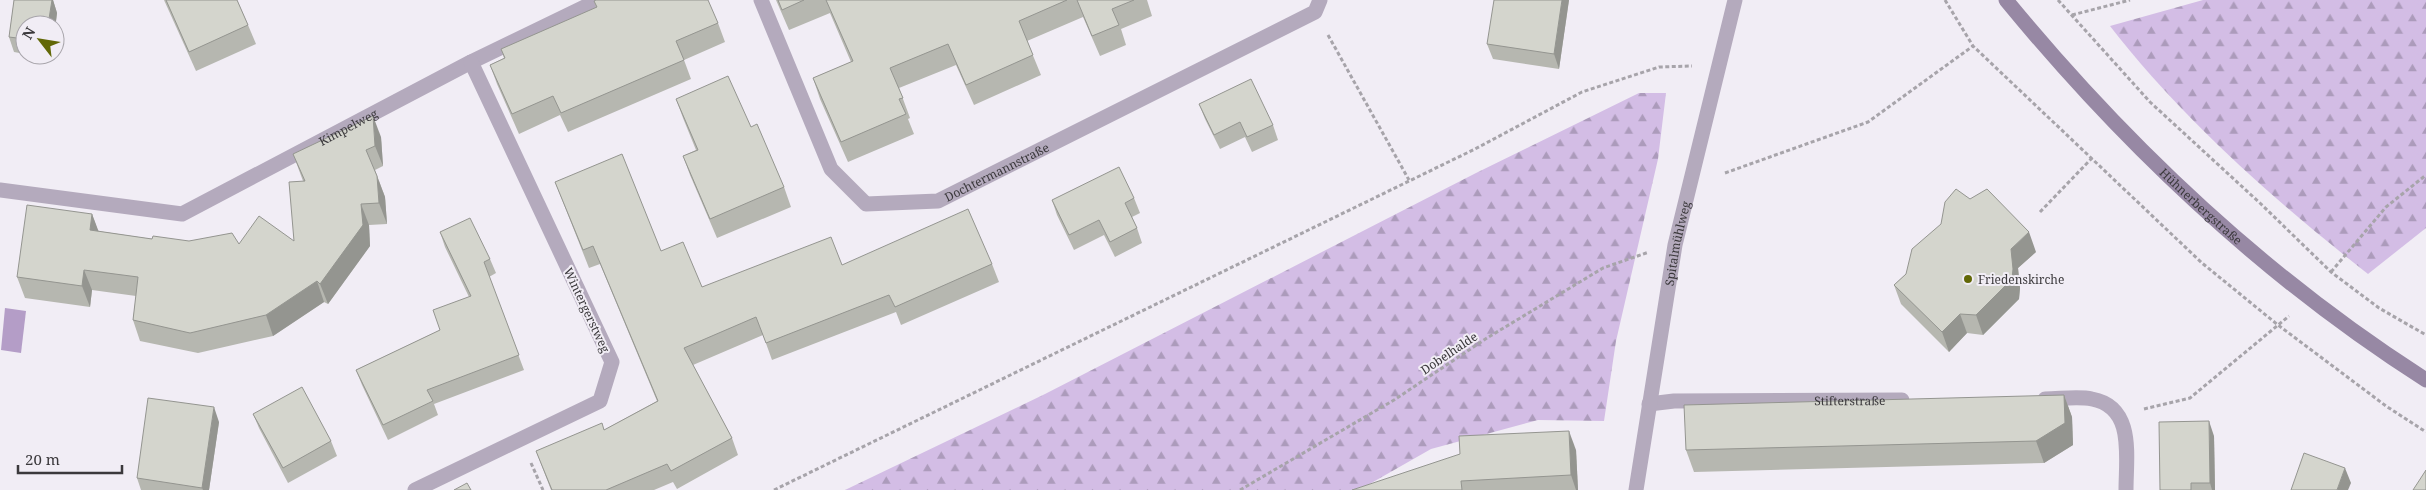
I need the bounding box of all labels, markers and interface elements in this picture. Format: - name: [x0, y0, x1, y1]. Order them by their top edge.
- north arrow: [15, 15, 65, 65]
- text: N: [17, 23, 39, 43]
- street label: Kimpelweg: [315, 104, 381, 149]
- street label: Dochtermannstraße: [941, 138, 1052, 205]
- street label: Hühnerbergstraße: [2156, 164, 2246, 248]
- street label: Spitalmühlweg: [1660, 199, 1694, 287]
- street label: Wintergerstweg: [560, 265, 614, 356]
- place label: Friedenskirche: [1978, 271, 2064, 288]
- marker: Friedenskirche: [1962, 273, 1974, 285]
- street label: Dobelhalde: [1417, 328, 1481, 378]
- street label: Stifterstraße: [1814, 392, 1886, 409]
- scale bar: [18, 442, 121, 474]
- text: 20 m: [25, 449, 60, 469]

